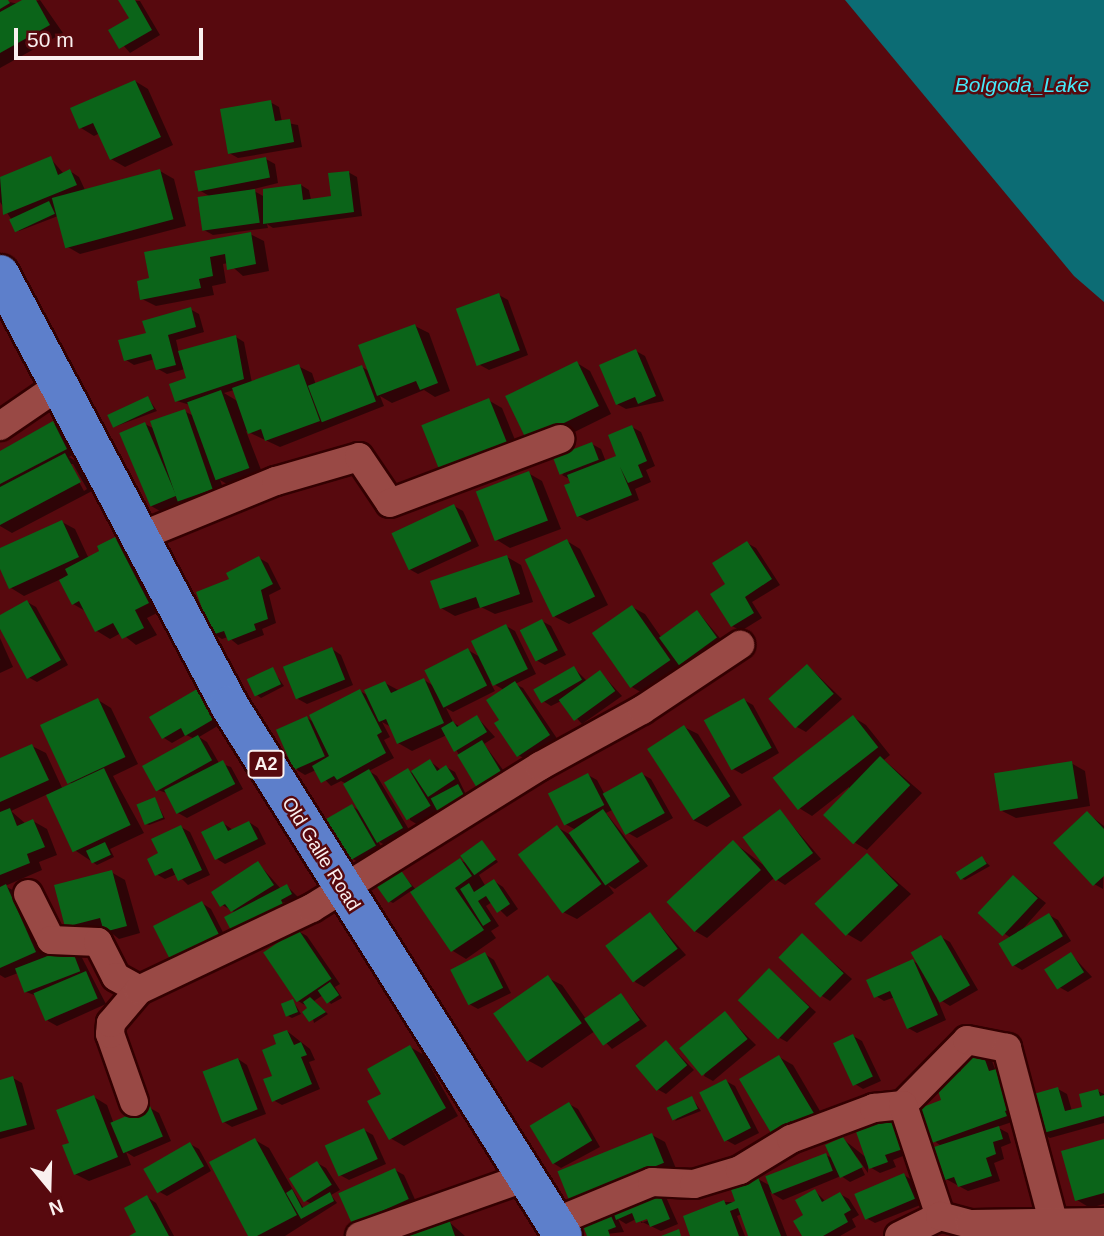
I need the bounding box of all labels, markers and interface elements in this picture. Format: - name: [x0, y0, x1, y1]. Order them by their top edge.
- scale bar: [18, 14, 206, 58]
- text: 50 m: [27, 28, 74, 51]
- water label: Bolgoda_Lake: [955, 72, 1089, 98]
- road number: A2: [247, 750, 285, 778]
- street label: Old Galle Road: [277, 793, 365, 915]
- north arrow: [14, 1152, 84, 1222]
- text: N: [46, 1195, 66, 1219]

